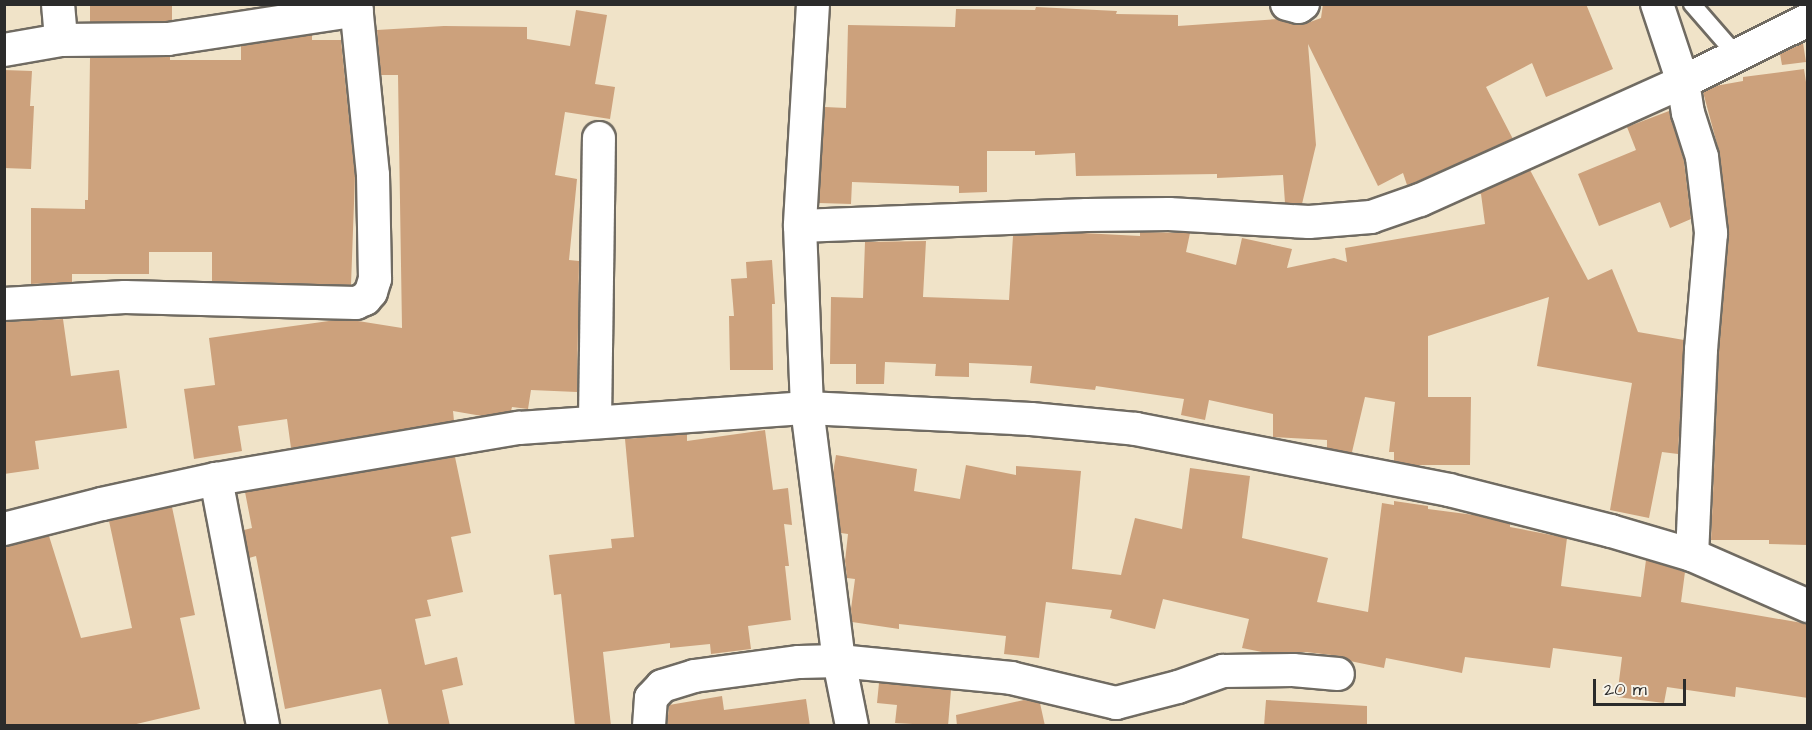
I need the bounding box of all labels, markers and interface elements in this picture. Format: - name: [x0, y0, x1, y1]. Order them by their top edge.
- scale bar: [1596, 667, 1689, 705]
- text: 20 m: [1604, 677, 1647, 702]

